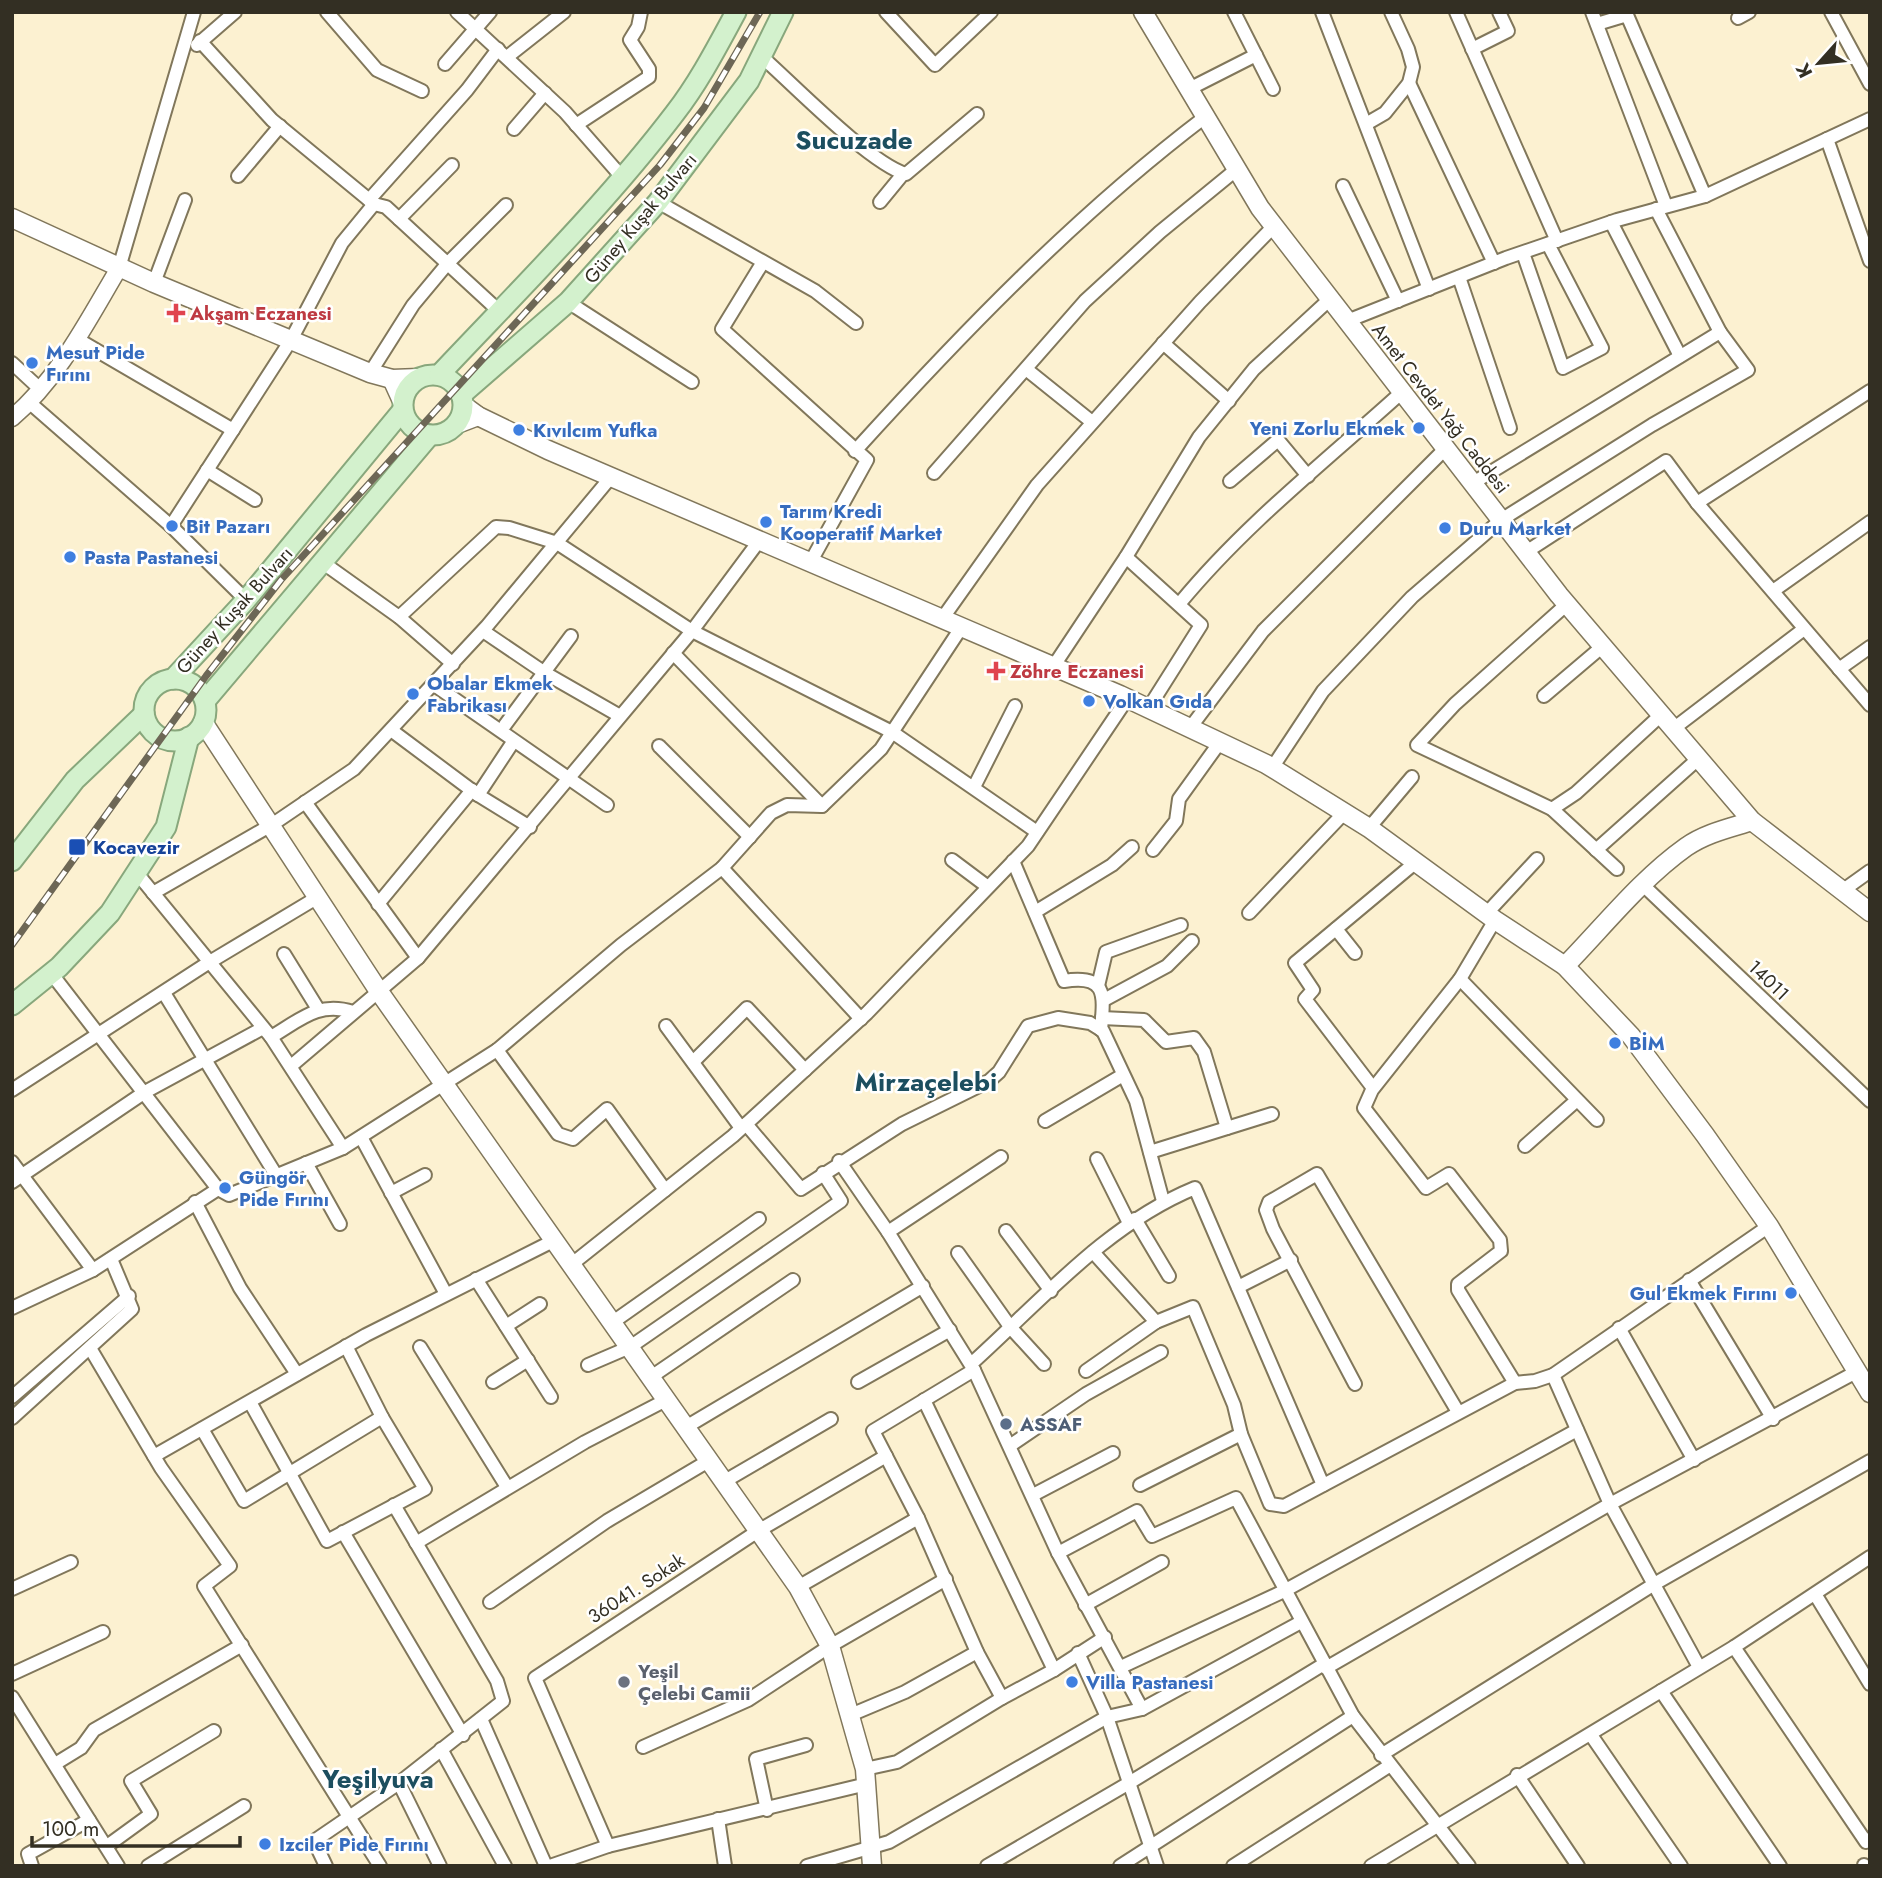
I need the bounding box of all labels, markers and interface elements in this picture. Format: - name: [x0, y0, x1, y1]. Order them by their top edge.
- north arrow: [1784, 28, 1854, 98]
- text: K: [1789, 58, 1819, 83]
- district label: Sucuzade: [795, 121, 913, 159]
- street label: Güney Kuşak Bulvarı: [578, 147, 703, 289]
- place label: Akşam Eczanesi: [189, 300, 332, 327]
- marker: Akşam Eczanesi: [168, 305, 184, 321]
- street label: Amet Cevdet Yağ Caddesi: [1365, 317, 1516, 499]
- place label: Mesut Pide Fırını: [46, 339, 145, 388]
- marker: Mesut Pide Fırını: [24, 355, 40, 371]
- place label: Yeni Zorlu Ekmek: [1249, 415, 1405, 442]
- place label: Kıvılcım Yufka: [533, 417, 658, 444]
- marker: Yeni Zorlu Ekmek: [1411, 420, 1427, 436]
- marker: Kıvılcım Yufka: [511, 422, 527, 438]
- place label: Tarım Kredi Kooperatif Market: [780, 498, 942, 547]
- place label: Bit Pazarı: [186, 513, 270, 540]
- marker: Tarım Kredi Kooperatif Market: [758, 514, 774, 530]
- place label: Duru Market: [1459, 515, 1571, 542]
- marker: Bit Pazarı: [164, 518, 180, 534]
- marker: Duru Market: [1437, 520, 1453, 536]
- street label: Güney Kuşak Bulvarı: [170, 541, 299, 680]
- place label: Pasta Pastanesi: [84, 544, 218, 571]
- marker: Pasta Pastanesi: [62, 549, 78, 565]
- place label: Zöhre Eczanesi: [1010, 658, 1144, 685]
- marker: Zöhre Eczanesi: [988, 663, 1004, 679]
- place label: Obalar Ekmek Fabrikası: [427, 670, 553, 719]
- marker: Obalar Ekmek Fabrikası: [405, 686, 421, 702]
- place label: Volkan Gıda: [1102, 688, 1212, 715]
- marker: Volkan Gıda: [1081, 693, 1097, 709]
- place label: Kocavezir: [93, 834, 180, 861]
- marker: Kocavezir: [67, 837, 87, 857]
- street label: 14011: [1742, 954, 1795, 1007]
- place label: BİM: [1629, 1030, 1665, 1057]
- marker: BİM: [1607, 1035, 1623, 1051]
- district label: Mirzaçelebi: [855, 1063, 997, 1101]
- place label: Güngör Pide Fırını: [239, 1164, 329, 1213]
- marker: Güngör Pide Fırını: [217, 1180, 233, 1196]
- place label: Gul Ekmek Fırını: [1630, 1280, 1777, 1307]
- marker: Gul Ekmek Fırını: [1783, 1285, 1799, 1301]
- place label: ASSAF: [1019, 1411, 1082, 1438]
- marker: ASSAF: [998, 1416, 1014, 1432]
- street label: 36041. Sokak: [583, 1547, 690, 1630]
- place label: Yeşil Çelebi Camii: [637, 1658, 751, 1707]
- place label: Villa Pastanesi: [1085, 1669, 1214, 1696]
- marker: Yeşil Çelebi Camii: [616, 1674, 632, 1690]
- marker: Villa Pastanesi: [1064, 1674, 1080, 1690]
- district label: Yeşilyuva: [321, 1760, 434, 1798]
- scale bar: [32, 1804, 240, 1848]
- text: 100 m: [42, 1814, 99, 1844]
- place label: Izciler Pide Fırını: [279, 1831, 429, 1858]
- marker: Izciler Pide Fırını: [257, 1836, 273, 1852]

